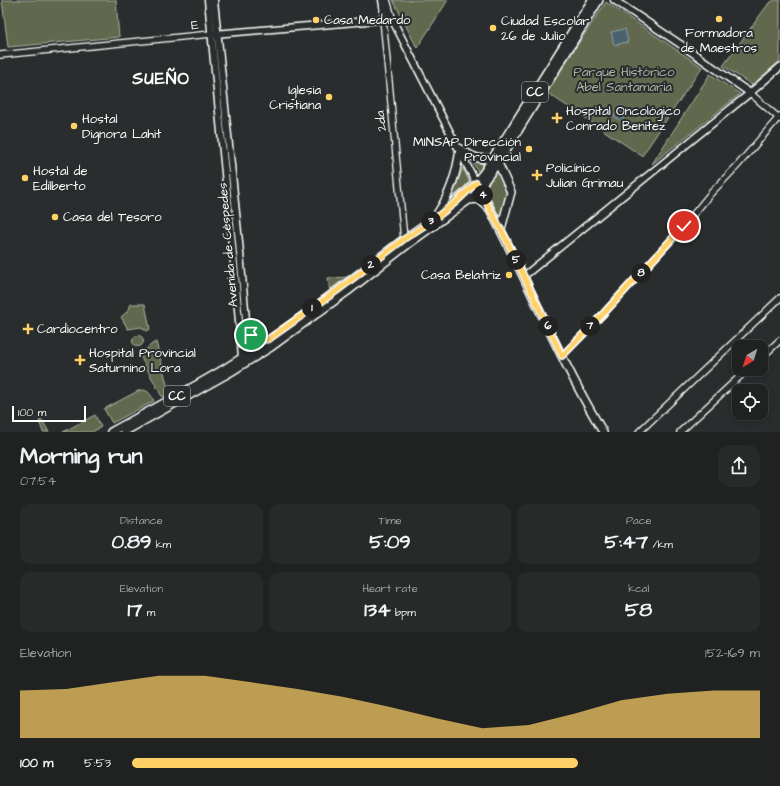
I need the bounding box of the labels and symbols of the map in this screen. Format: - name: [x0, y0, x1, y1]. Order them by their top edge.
- place label: Casa Medardo: [324, 11, 411, 29]
- place label: Ciudad Escolar 26 de Julio: [501, 12, 590, 45]
- marker: Formadora de Maestros: [714, 14, 724, 24]
- marker: Casa Medardo: [311, 15, 321, 25]
- street label: E: [190, 16, 200, 34]
- marker: Ciudad Escolar 26 de Julio: [488, 23, 498, 33]
- place label: Formadora de Maestros: [681, 24, 758, 57]
- park label: Parque Histórico Abel Santamaría: [573, 63, 675, 96]
- district label: SUEÑO: [131, 67, 190, 91]
- place label: Iglesia Cristiana: [269, 81, 321, 114]
- road number: CC: [522, 82, 548, 102]
- marker: Iglesia Cristiana: [324, 92, 334, 102]
- place label: Hospital Oncológico Conrado Benítez: [566, 102, 681, 135]
- street label: 2da: [371, 109, 391, 132]
- place label: Hostal Dignora Lahit: [82, 110, 162, 144]
- marker: Hospital Oncológico Conrado Benítez: [551, 112, 563, 124]
- marker: Hostal Dignora Lahit: [69, 121, 79, 131]
- place label: MINSAP Dirección Provincial: [413, 133, 521, 166]
- marker: MINSAP Dirección Provincial: [524, 144, 534, 154]
- place label: Policínico Julian Grimau: [546, 159, 624, 192]
- place label: Hostal de Edilberto: [33, 162, 88, 195]
- marker: Policínico Julian Grimau: [531, 169, 543, 181]
- marker: Hostal de Edilberto: [20, 173, 30, 183]
- street label: Avenida de Céspedes: [214, 181, 242, 308]
- pin: 4: [473, 185, 493, 205]
- place label: Casa del Tesoro: [63, 208, 162, 226]
- pin: [667, 209, 701, 243]
- pin: 3: [421, 211, 441, 231]
- marker: Casa del Tesoro: [50, 212, 60, 222]
- pin: 5: [506, 250, 526, 270]
- pin: 2: [361, 255, 381, 275]
- pin: 8: [631, 263, 651, 283]
- place label: Casa Belatriz: [421, 266, 502, 284]
- marker: Casa Belatriz: [504, 270, 514, 280]
- pin: 1: [302, 298, 322, 318]
- pin: 6: [538, 316, 558, 336]
- pin: 7: [580, 316, 600, 336]
- pin: [234, 318, 268, 352]
- place label: Cardiocentro: [37, 320, 118, 338]
- marker: Cardiocentro: [22, 323, 34, 335]
- north arrow: [732, 340, 768, 376]
- place label: Hospital Provincial Saturnino Lora: [89, 344, 196, 377]
- marker: Hospital Provincial Saturnino Lora: [74, 354, 86, 366]
- road number: CC: [164, 386, 190, 406]
- scale bar: [12, 404, 86, 423]

